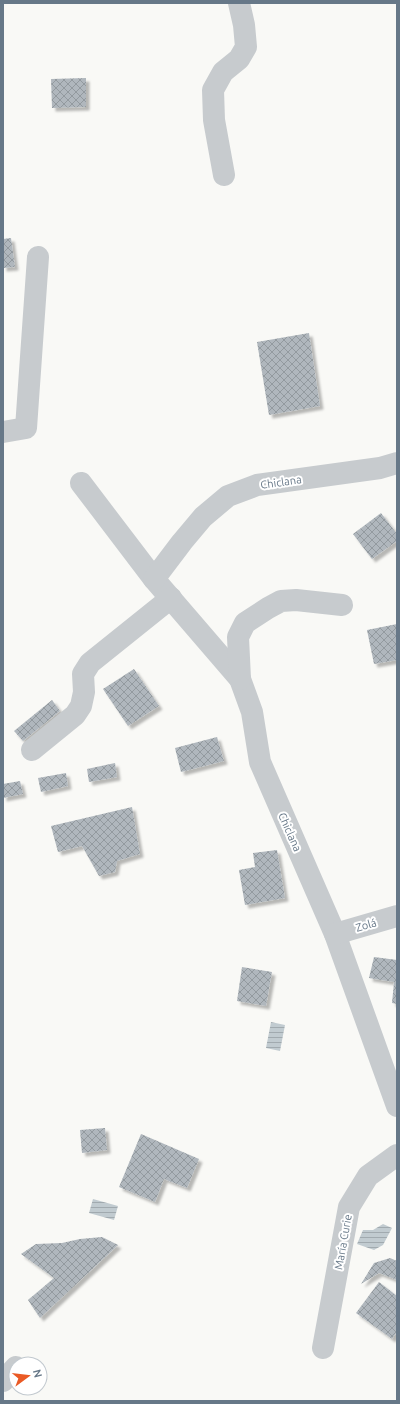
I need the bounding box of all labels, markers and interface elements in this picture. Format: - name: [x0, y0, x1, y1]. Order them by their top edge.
- street label: Chiclana: [260, 473, 302, 491]
- street label: Chiclana: [276, 811, 304, 853]
- street label: Zolá: [354, 916, 378, 934]
- street label: María Curie: [332, 1213, 354, 1271]
- north arrow: [8, 1356, 48, 1396]
- text: N: [31, 1368, 45, 1379]

